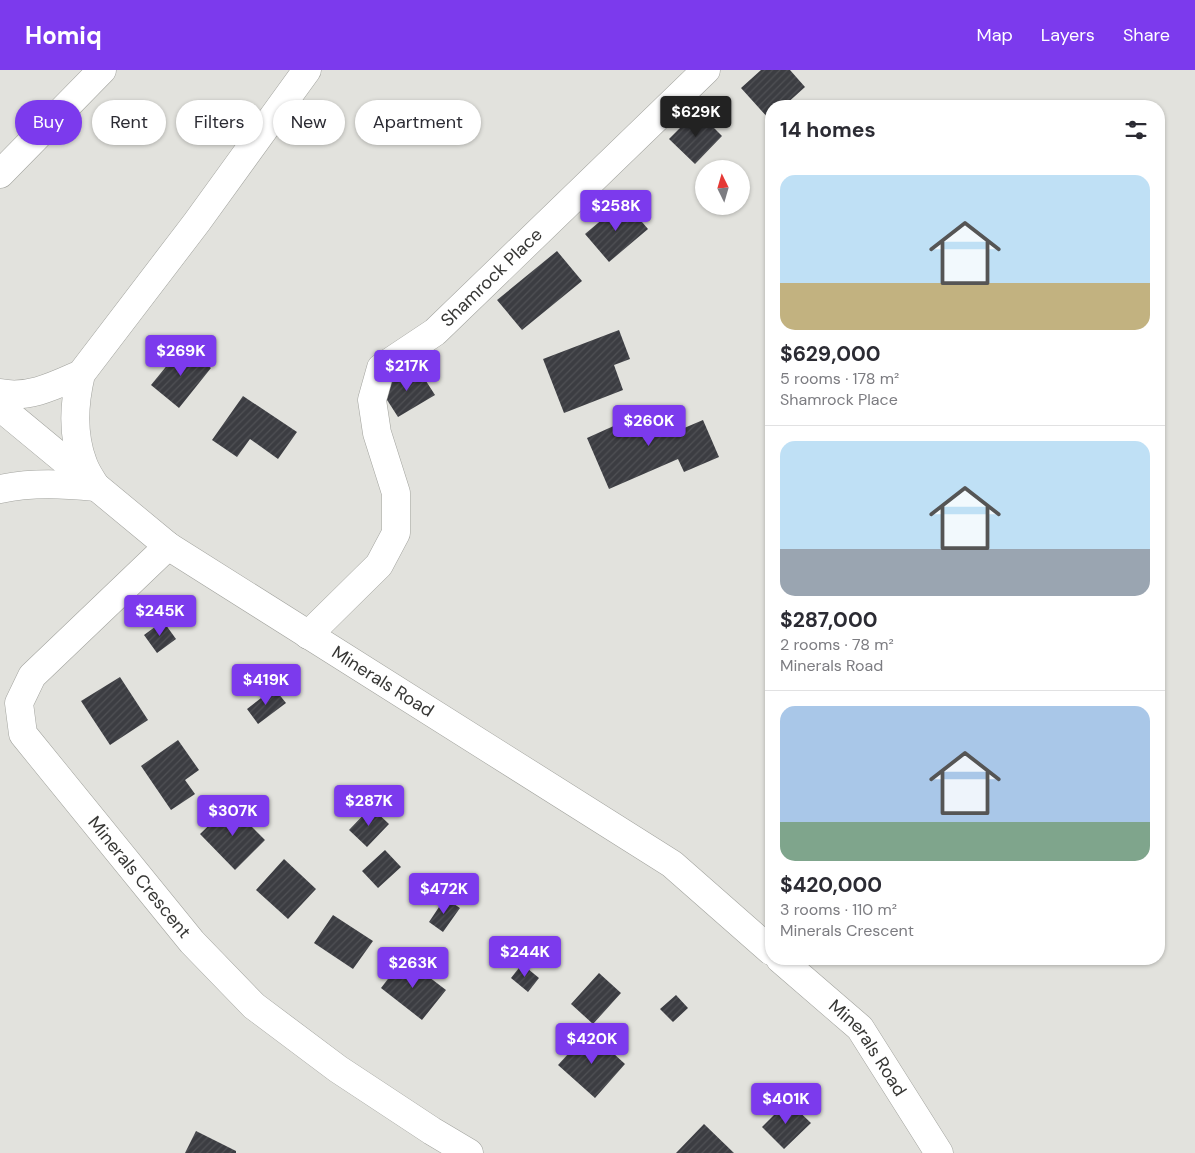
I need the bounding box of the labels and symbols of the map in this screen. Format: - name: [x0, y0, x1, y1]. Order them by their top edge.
- pin: $629K: [661, 96, 731, 138]
- north arrow: [695, 160, 750, 215]
- pin: $258K: [581, 190, 651, 232]
- street label: Shamrock Place: [435, 223, 548, 332]
- pin: $269K: [146, 334, 216, 377]
- pin: $217K: [372, 350, 442, 392]
- pin: $260K: [614, 404, 684, 447]
- pin: $245K: [125, 594, 195, 637]
- street label: Minerals Road: [327, 640, 438, 723]
- pin: $419K: [231, 664, 301, 706]
- pin: $287K: [334, 784, 404, 827]
- pin: $307K: [198, 794, 268, 837]
- street label: Minerals Crescent: [83, 811, 196, 943]
- pin: $472K: [409, 872, 479, 915]
- pin: $244K: [490, 936, 560, 978]
- pin: $263K: [378, 946, 448, 989]
- street label: Minerals Road: [824, 994, 912, 1101]
- pin: $420K: [557, 1022, 627, 1065]
- pin: $401K: [751, 1082, 821, 1125]

